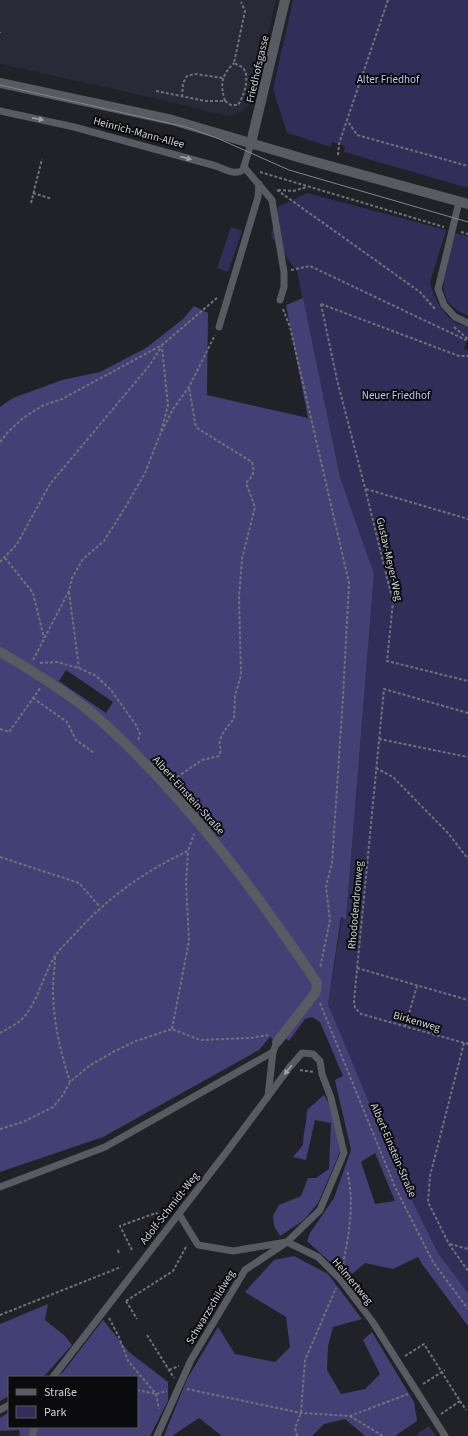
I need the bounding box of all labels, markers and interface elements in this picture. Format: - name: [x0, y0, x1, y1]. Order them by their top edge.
- street label: Friedhofsgasse: [242, 33, 273, 104]
- park label: Alter Friedhof: [357, 72, 420, 87]
- street label: Heinrich-Mann-Allee: [92, 113, 187, 152]
- one-way arrow: [32, 117, 44, 123]
- one-way arrow: [181, 155, 193, 161]
- park label: Neuer Friedhof: [362, 388, 431, 403]
- street label: Gustav-Meyer-Weg: [373, 516, 406, 603]
- street label: Albert-Einstein-Straße: [149, 753, 228, 838]
- street label: Rhododendronweg: [344, 860, 367, 950]
- street label: Birkenweg: [391, 1008, 443, 1035]
- one-way arrow: [283, 1064, 292, 1075]
- street label: Albert-Einstein-Straße: [367, 1101, 420, 1200]
- street label: Adolf-Schmidt-Weg: [136, 1169, 203, 1248]
- street label: Helmertweg: [329, 1255, 377, 1308]
- street label: Schwarzschildweg: [182, 1267, 239, 1347]
- legend: [8, 1376, 138, 1428]
- text: Straße: [44, 1384, 77, 1401]
- text: Park: [44, 1404, 66, 1421]

